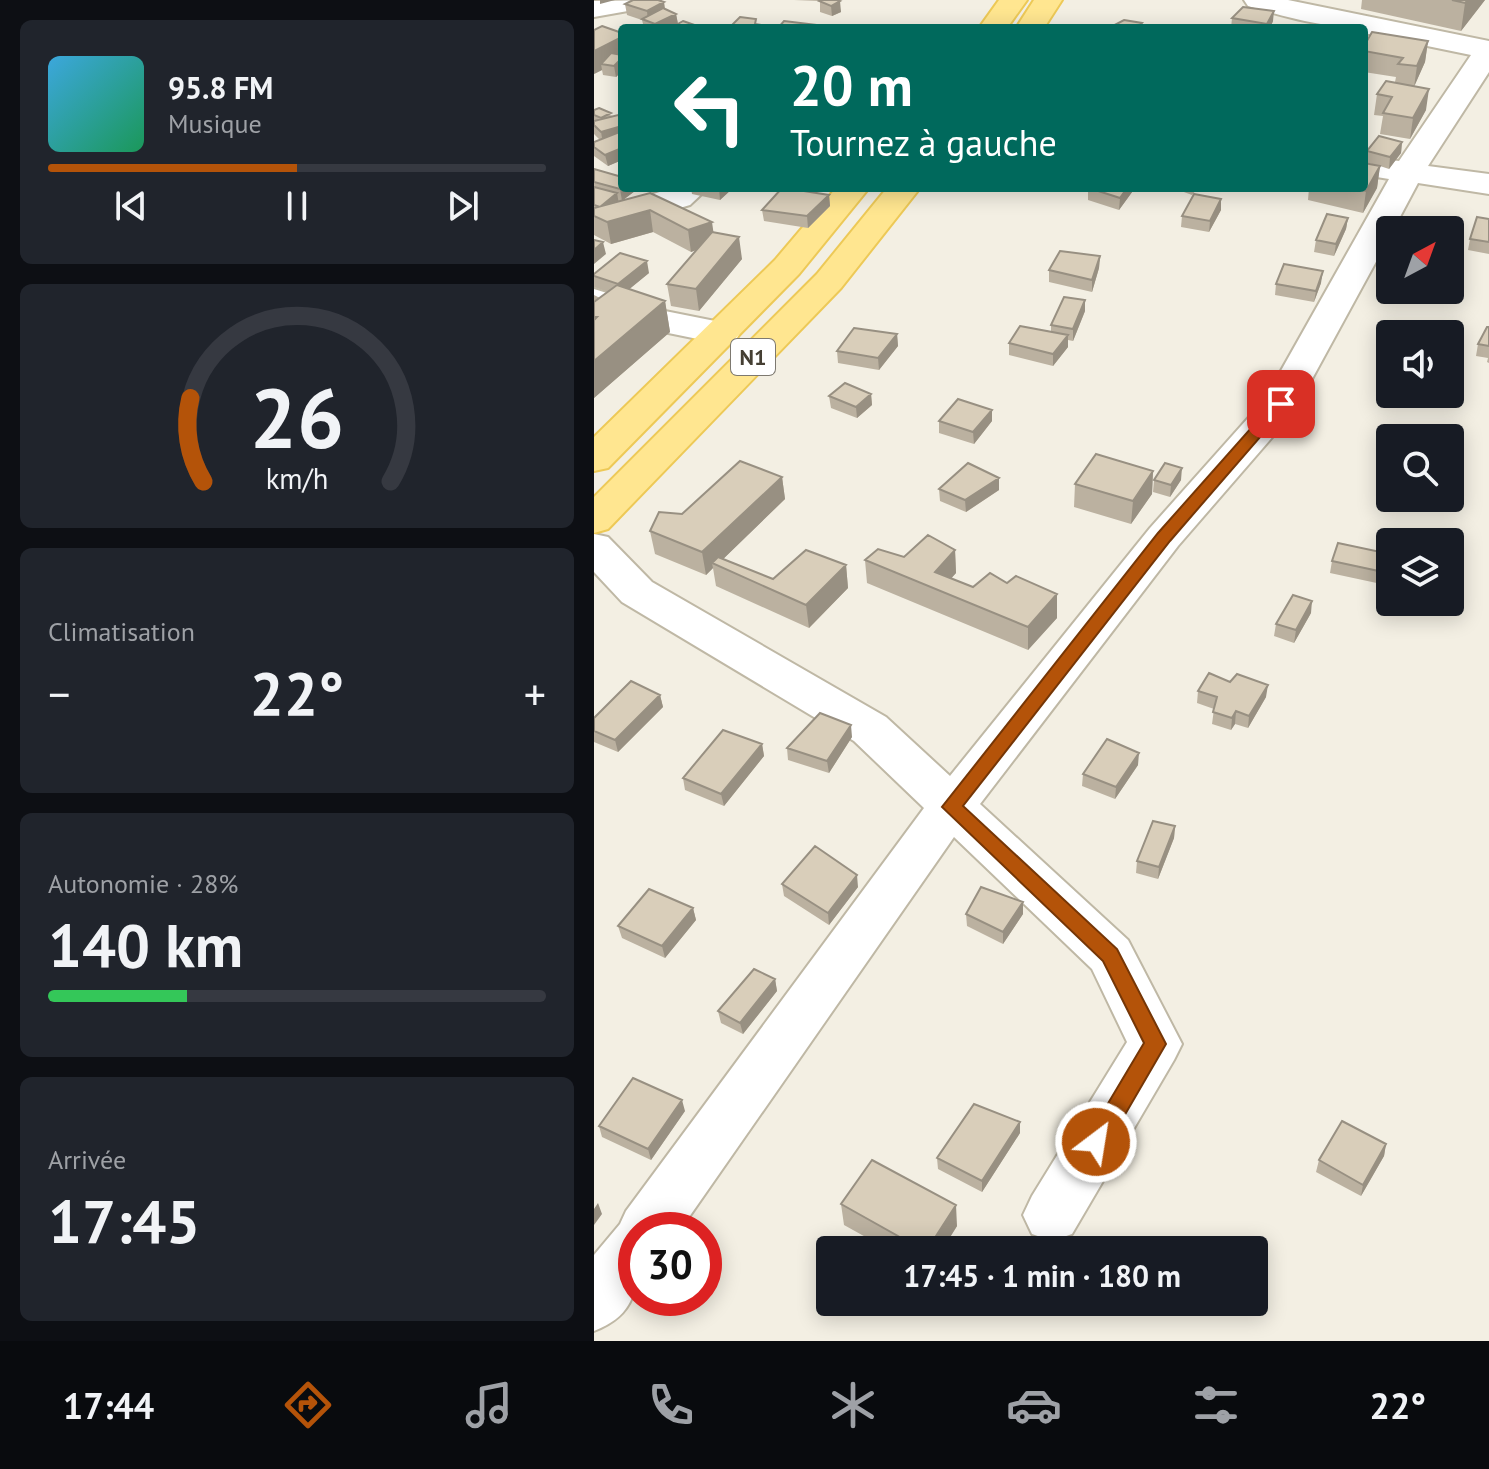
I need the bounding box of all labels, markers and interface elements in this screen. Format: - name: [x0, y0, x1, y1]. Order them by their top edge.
- text: 20 m: [790, 49, 913, 121]
- icon: left: [658, 56, 762, 160]
- text: 95.8 FM: [168, 68, 273, 107]
- text: Musique: [168, 107, 262, 140]
- text: Tournez à gauche: [790, 119, 1057, 166]
- icon: previous: [109, 184, 153, 228]
- icon: pause: [275, 184, 319, 228]
- icon: next: [441, 184, 485, 228]
- north arrow: [1376, 216, 1464, 304]
- map controls: [1376, 216, 1464, 616]
- button: sound: [1376, 320, 1464, 408]
- road number: N1: [731, 339, 775, 375]
- text: 26: [250, 363, 344, 471]
- pin: [1247, 370, 1315, 438]
- icon: arrive: [1259, 382, 1303, 426]
- button: search: [1376, 424, 1464, 512]
- text: km/h: [266, 460, 328, 497]
- button: layers: [1376, 528, 1464, 616]
- text: Climatisation: [48, 615, 195, 648]
- text: 22°: [250, 654, 344, 732]
- text: −: [48, 665, 70, 722]
- text: +: [524, 665, 546, 722]
- text: Autonomie · 28%: [48, 867, 238, 900]
- text: 140 km: [48, 906, 243, 984]
- position arrow: [1054, 1100, 1138, 1184]
- text: Arrivée: [48, 1143, 126, 1176]
- text: 17:45: [48, 1182, 200, 1260]
- speed limit sign: 30: [618, 1212, 722, 1316]
- text: 17:45 · 1 min · 180 m: [903, 1256, 1181, 1295]
- icon: directions: [280, 1377, 336, 1433]
- icon: music: [461, 1377, 517, 1433]
- icon: phone: [643, 1377, 699, 1433]
- icon: climate: [825, 1377, 881, 1433]
- icon: car: [1006, 1377, 1062, 1433]
- icon: filters: [1188, 1377, 1244, 1433]
- text: 17:44: [63, 1382, 154, 1429]
- text: 22°: [1370, 1382, 1426, 1429]

